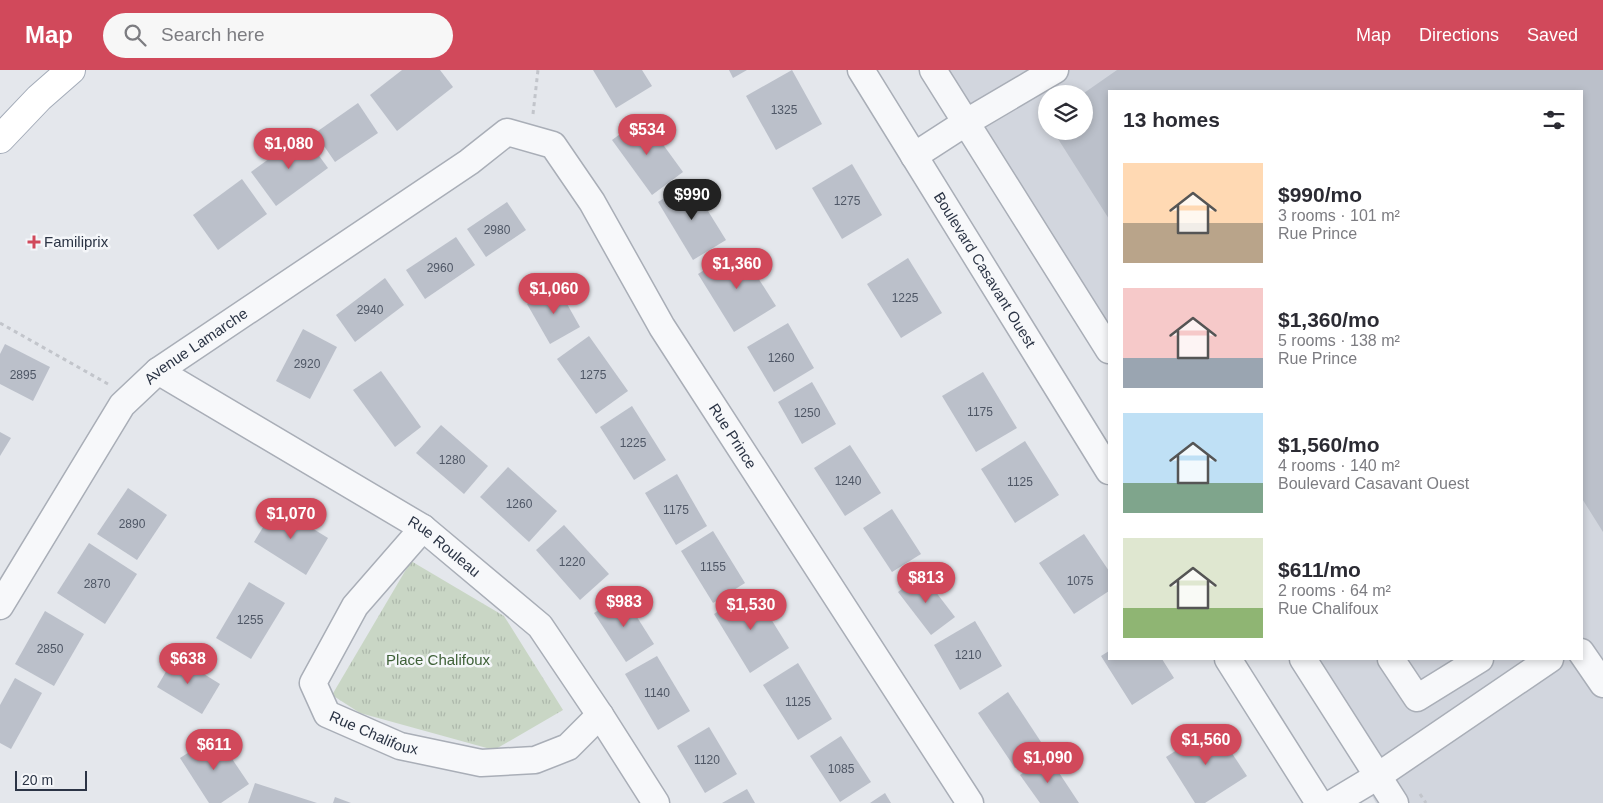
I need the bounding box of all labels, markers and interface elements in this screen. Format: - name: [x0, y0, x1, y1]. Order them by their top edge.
- search box: [103, 13, 453, 58]
- text: Map: [25, 21, 73, 48]
- icon: search: [121, 21, 149, 49]
- text: Search here: [161, 24, 265, 45]
- text: Map: [1356, 25, 1391, 45]
- text: Directions: [1419, 25, 1499, 45]
- text: Saved: [1527, 25, 1578, 45]
- map controls: [1038, 85, 1093, 140]
- button: layers: [1038, 85, 1093, 140]
- house number: 1325: [771, 103, 798, 117]
- icon: filters: [1540, 106, 1568, 134]
- text: 13 homes: [1123, 108, 1220, 131]
- pin: $534: [617, 114, 677, 156]
- text: $534: [629, 121, 665, 138]
- pin: $1,080: [248, 128, 330, 170]
- text: $1,080: [265, 135, 313, 152]
- pin: $990: [662, 178, 722, 221]
- icon: home: [1163, 183, 1223, 243]
- text: $990/mo: [1278, 183, 1362, 206]
- text: $990: [674, 186, 710, 203]
- street label: Boulevard Casavant Ouest: [931, 189, 1040, 351]
- house number: 1275: [834, 194, 861, 208]
- text: 3 rooms · 101 m²: [1278, 207, 1400, 224]
- house number: 2980: [484, 223, 511, 237]
- text: Rue Prince: [1278, 225, 1357, 242]
- place label: Familiprix: [44, 233, 109, 250]
- marker: Familiprix: [28, 236, 40, 248]
- pin: $1,360: [696, 248, 778, 290]
- text: $1,360: [713, 255, 761, 272]
- house number: 2960: [427, 261, 454, 275]
- pin: $1,060: [513, 272, 595, 315]
- text: $1,060: [530, 280, 578, 297]
- house number: 1225: [892, 291, 919, 305]
- house number: 2940: [357, 303, 384, 317]
- street label: Avenue Lamarche: [141, 304, 251, 387]
- icon: home: [1163, 308, 1223, 368]
- text: $1,360/mo: [1278, 308, 1380, 331]
- text: 5 rooms · 138 m²: [1278, 332, 1400, 349]
- text: Rue Prince: [1278, 350, 1357, 367]
- house number: 1260: [768, 351, 795, 365]
- house number: 2920: [294, 357, 321, 371]
- house number: 2895: [10, 368, 37, 382]
- house number: 1275: [580, 368, 607, 382]
- street label: Rue Prince: [706, 400, 760, 472]
- house number: 1175: [967, 405, 993, 419]
- house number: 1250: [794, 406, 821, 420]
- icon: home: [1163, 433, 1223, 493]
- text: $1,560/mo: [1278, 433, 1380, 456]
- house number: 1225: [620, 436, 647, 450]
- house number: 1280: [439, 453, 466, 467]
- text: 4 rooms · 140 m²: [1278, 457, 1400, 474]
- house number: 1240: [835, 474, 862, 488]
- house number: 1125: [1007, 475, 1033, 489]
- text: Boulevard Casavant Ouest: [1278, 475, 1469, 492]
- house number: 1260: [506, 497, 533, 511]
- pin: $1,070: [250, 498, 332, 540]
- house number: 1175: [663, 503, 689, 517]
- text: $1,070: [267, 505, 315, 522]
- street label: Rue Rouleau: [405, 512, 484, 580]
- house number: 2890: [119, 517, 146, 531]
- house number: 1220: [559, 555, 586, 569]
- icon: home: [1163, 558, 1223, 618]
- text: $611/mo: [1278, 558, 1361, 581]
- house number: 1155: [700, 560, 726, 574]
- pin: $813: [896, 562, 956, 604]
- text: $813: [908, 569, 944, 586]
- house number: 1075: [1067, 574, 1094, 588]
- house number: 2870: [84, 577, 111, 591]
- text: 2 rooms · 64 m²: [1278, 582, 1391, 599]
- pin: $983: [594, 586, 654, 628]
- pin: $1,530: [710, 588, 792, 631]
- text: $983: [606, 593, 642, 610]
- text: $1,530: [727, 596, 775, 613]
- text: Rue Chalifoux: [1278, 600, 1379, 617]
- house number: 1255: [237, 613, 264, 627]
- house number: 2850: [37, 642, 64, 656]
- pin: $638: [158, 642, 218, 685]
- house number: 1210: [955, 648, 982, 662]
- text: $638: [170, 650, 206, 667]
- park label: Place Chalifoux: [386, 651, 491, 668]
- house number: 1140: [644, 686, 670, 700]
- house number: 1125: [785, 695, 811, 709]
- street label: Rue Chalifoux: [327, 707, 420, 758]
- pin: $1,560: [1165, 724, 1247, 766]
- pin: $611: [184, 728, 244, 771]
- text: $1,560: [1182, 731, 1230, 748]
- text: $611: [197, 736, 231, 753]
- pin: $1,090: [1007, 742, 1089, 784]
- text: $1,090: [1024, 749, 1072, 766]
- house number: 1120: [694, 753, 720, 767]
- house number: 1085: [828, 762, 855, 776]
- scale bar: [15, 768, 88, 791]
- text: 20 m: [22, 772, 53, 788]

